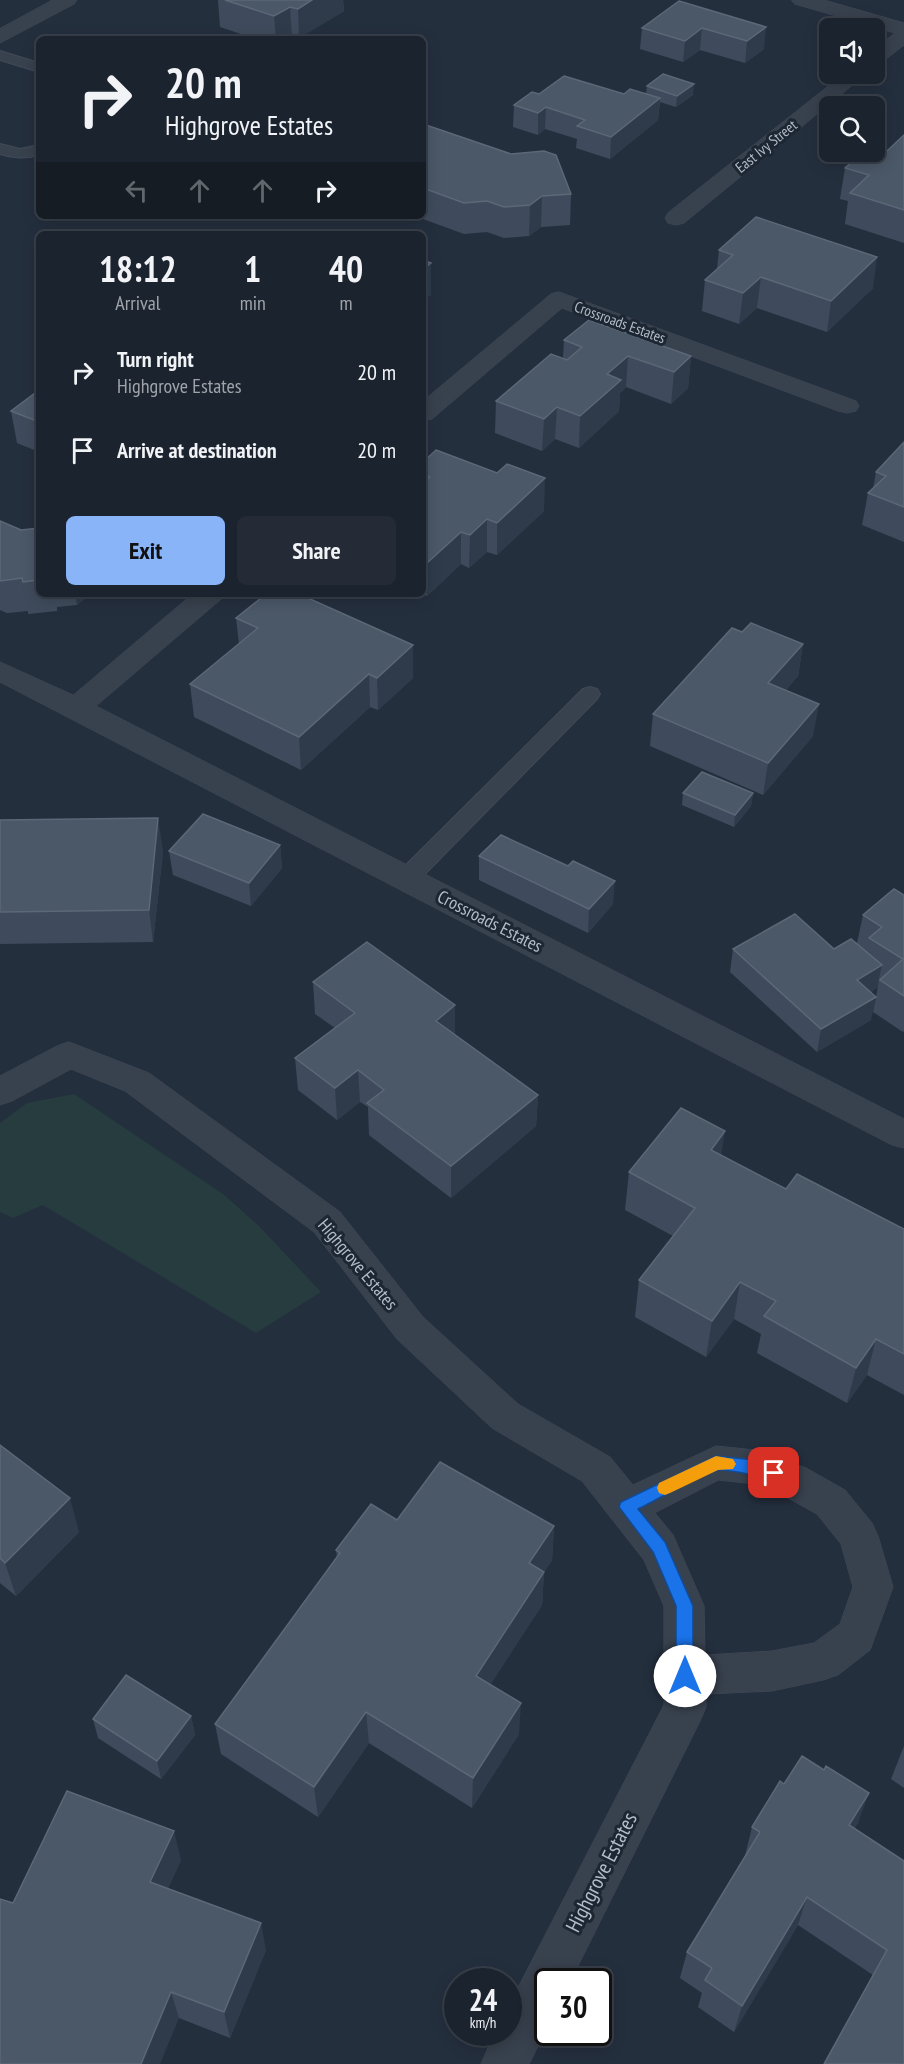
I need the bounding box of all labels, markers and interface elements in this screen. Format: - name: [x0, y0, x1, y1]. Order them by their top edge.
- map controls: [819, 18, 885, 162]
- button: sound: [819, 18, 885, 84]
- text: 20 m: [165, 55, 242, 110]
- icon: right: [66, 60, 144, 138]
- button: search: [819, 96, 885, 162]
- text: Highgrove Estates: [165, 108, 333, 142]
- street label: East Ivy Street: [731, 115, 801, 177]
- icon: left: [120, 174, 153, 207]
- icon: ahead: [183, 174, 216, 207]
- icon: ahead: [246, 174, 279, 207]
- icon: right: [309, 174, 342, 207]
- text: 18:12: [99, 245, 177, 292]
- text: 1: [244, 245, 261, 292]
- text: 40: [329, 245, 363, 292]
- text: Arrival: [115, 290, 160, 316]
- text: min: [240, 290, 266, 316]
- text: m: [339, 290, 352, 316]
- street label: Crossroads Estates: [572, 297, 668, 347]
- text: Turn right: [117, 345, 194, 373]
- icon: right: [66, 356, 99, 389]
- text: 20 m: [357, 358, 396, 386]
- text: Highgrove Estates: [117, 373, 242, 399]
- icon: arrive: [66, 434, 99, 467]
- text: Arrive at destination: [117, 436, 277, 464]
- text: 20 m: [357, 436, 396, 464]
- button: Exit: [66, 516, 225, 585]
- button: Share: [237, 516, 396, 585]
- street label: Crossroads Estates: [434, 885, 546, 957]
- street label: Highgrove Estates: [313, 1214, 403, 1314]
- pin: [748, 1447, 799, 1498]
- icon: arrive: [757, 1456, 790, 1489]
- position arrow: [653, 1644, 717, 1708]
- street label: Highgrove Estates: [559, 1808, 643, 1936]
- speed limit sign: 30: [534, 1968, 612, 2046]
- text: 24: [469, 1980, 497, 2019]
- text: km/h: [470, 2013, 496, 2032]

